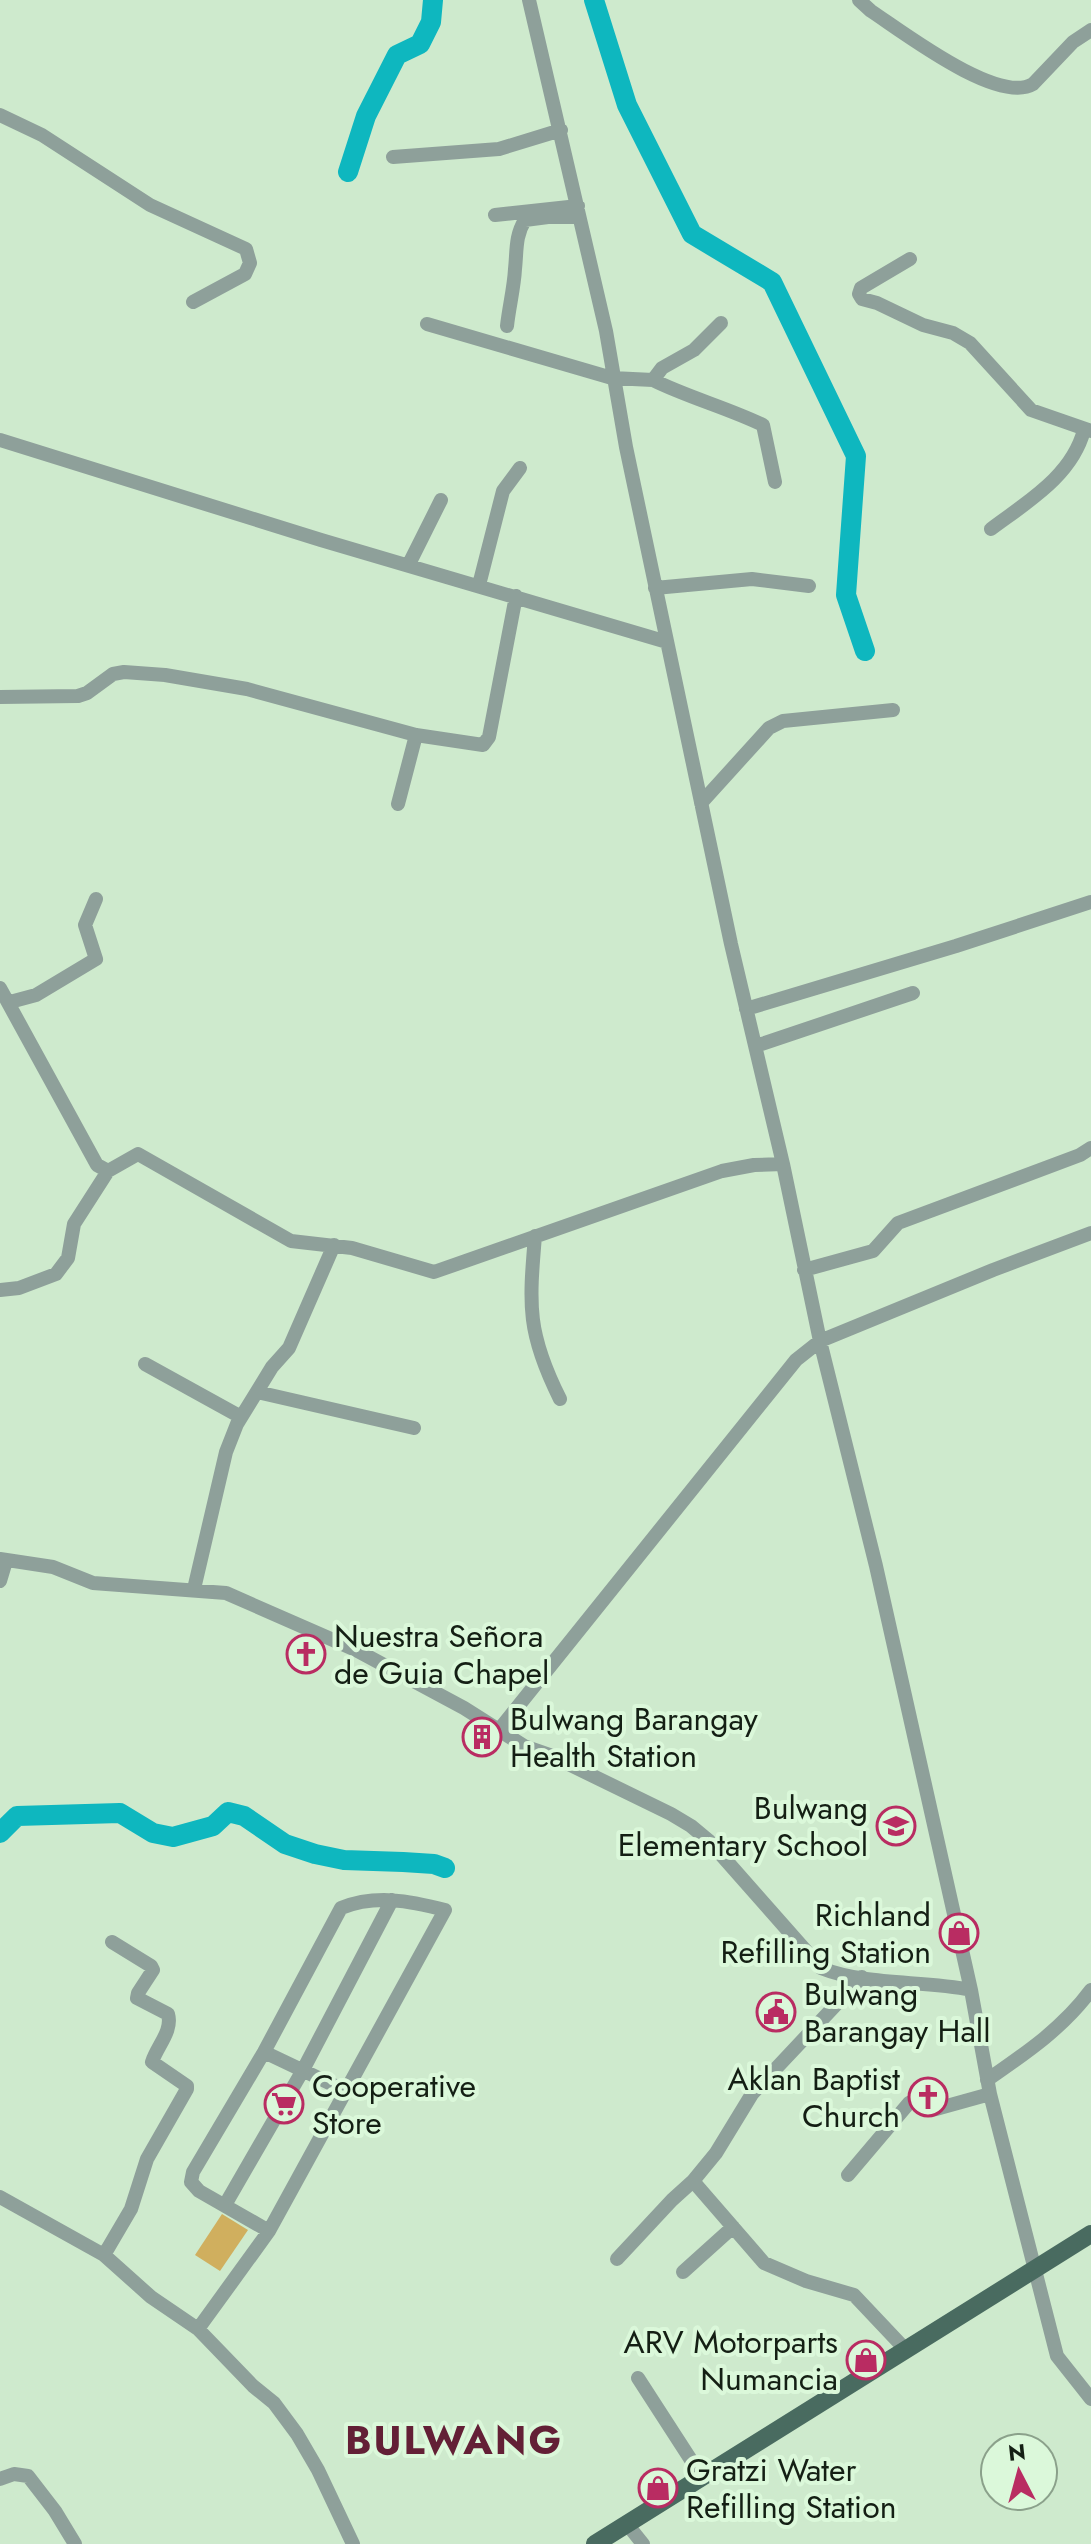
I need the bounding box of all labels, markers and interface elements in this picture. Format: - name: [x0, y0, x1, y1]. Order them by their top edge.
- place label: Nuestra Señora de Guia Chapel: [334, 1613, 549, 1696]
- church icon: Nuestra Señora de Guia Chapel: [285, 1633, 327, 1675]
- place label: Bulwang Barangay Health Station: [510, 1696, 759, 1779]
- building icon: Bulwang Barangay Health Station: [461, 1716, 503, 1758]
- place label: Bulwang Elementary School: [618, 1785, 868, 1868]
- school or university icon: Bulwang Elementary School: [875, 1805, 917, 1847]
- place label: Richland Refilling Station: [721, 1892, 931, 1975]
- shop icon: Richland Refilling Station: [938, 1912, 980, 1954]
- place label: Bulwang Barangay Hall: [804, 1971, 991, 2054]
- public building icon: Bulwang Barangay Hall: [755, 1991, 797, 2033]
- place label: Aklan Baptist Church: [728, 2056, 900, 2139]
- place label: Cooperative Store: [312, 2063, 476, 2146]
- church icon: Aklan Baptist Church: [907, 2076, 949, 2118]
- supermarket icon: Cooperative Store: [263, 2083, 305, 2125]
- place label: ARV Motorparts Numancia: [624, 2319, 838, 2402]
- shop icon: ARV Motorparts Numancia: [845, 2339, 887, 2381]
- district label: BULWANG: [345, 2411, 563, 2469]
- north arrow: [979, 2432, 1059, 2512]
- text: N: [1007, 2435, 1027, 2469]
- place label: Gratzi Water Refilling Station: [686, 2447, 896, 2530]
- shop icon: Gratzi Water Refilling Station: [637, 2467, 679, 2509]

